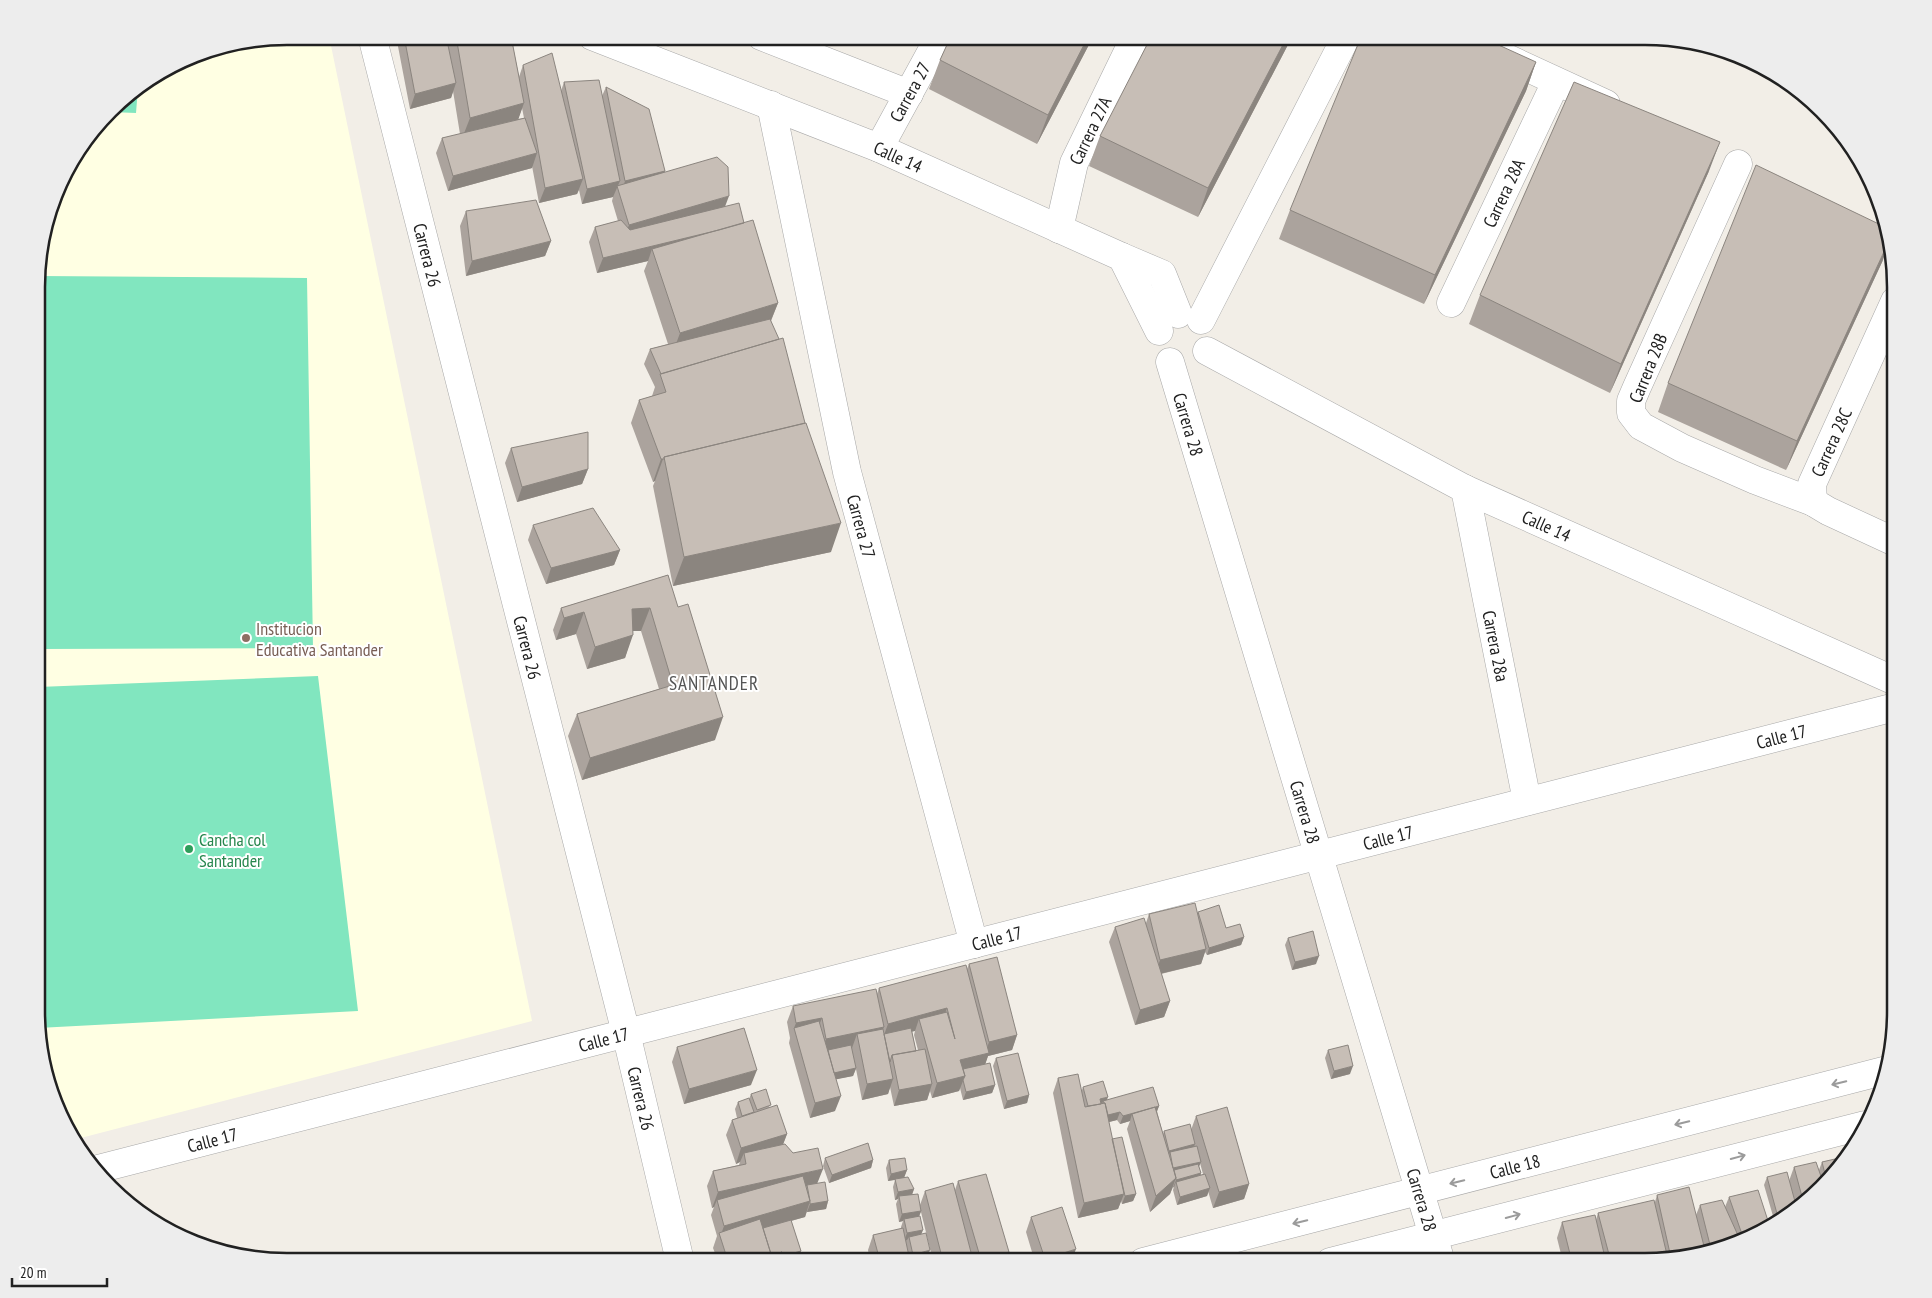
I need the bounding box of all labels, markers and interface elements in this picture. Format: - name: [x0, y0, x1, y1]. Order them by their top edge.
- street label: Carrera 27: [884, 58, 935, 126]
- street label: Carrera 27A: [1064, 92, 1116, 168]
- street label: Calle 14: [871, 136, 926, 178]
- street label: Carrera 28A: [1477, 154, 1530, 231]
- street label: Carrera 26: [409, 221, 447, 289]
- street label: Carrera 28B: [1624, 330, 1672, 406]
- street label: Carrera 28: [1168, 390, 1209, 459]
- street label: Carrera 28C: [1805, 404, 1857, 480]
- street label: Carrera 27: [842, 492, 881, 561]
- street label: Calle 14: [1519, 505, 1575, 546]
- street label: Carrera 28a: [1478, 608, 1514, 683]
- street label: Carrera 26: [509, 613, 547, 682]
- place label: Institucion Educativa Santander: [256, 617, 383, 661]
- marker: Institucion Educativa Santander: [240, 632, 252, 644]
- district label: SANTANDER: [669, 671, 759, 695]
- street label: Calle 17: [1754, 719, 1809, 754]
- street label: Carrera 28: [1285, 778, 1326, 846]
- street label: Calle 17: [1360, 820, 1416, 855]
- place label: Cancha col Santander: [199, 828, 266, 872]
- marker: Cancha col Santander: [183, 843, 195, 855]
- street label: Calle 17: [969, 920, 1024, 955]
- street label: Calle 17: [576, 1022, 631, 1057]
- street label: Carrera 26: [623, 1064, 660, 1132]
- one-way arrow: [1832, 1079, 1848, 1088]
- one-way arrow: [1675, 1119, 1691, 1129]
- street label: Calle 17: [185, 1122, 240, 1157]
- street label: Calle 18: [1487, 1149, 1542, 1184]
- one-way arrow: [1730, 1152, 1746, 1162]
- street label: Carrera 28: [1402, 1166, 1443, 1234]
- one-way arrow: [1450, 1177, 1466, 1187]
- one-way arrow: [1505, 1211, 1521, 1220]
- one-way arrow: [1292, 1218, 1308, 1227]
- scale bar: [12, 1256, 108, 1288]
- text: 20 m: [20, 1263, 46, 1282]

